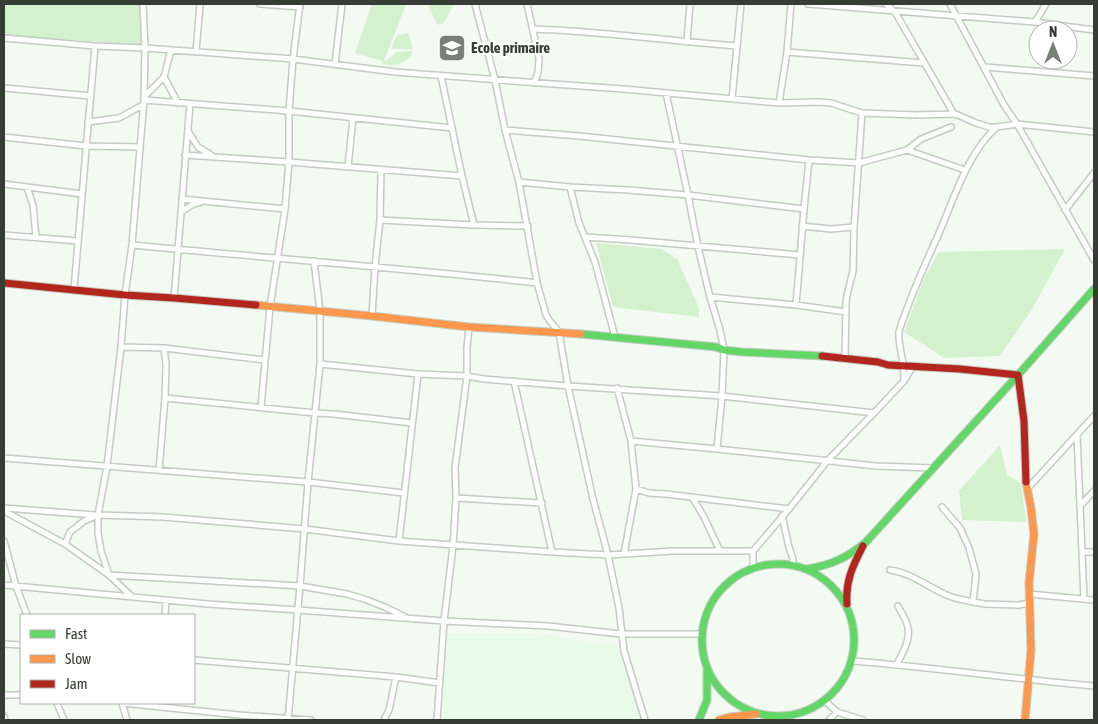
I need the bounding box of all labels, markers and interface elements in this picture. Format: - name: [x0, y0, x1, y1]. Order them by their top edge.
- north arrow: [1028, 20, 1078, 70]
- text: N: [1049, 24, 1057, 40]
- school or university icon: Ecole primaire: [437, 33, 467, 63]
- place label: Ecole primaire: [471, 39, 550, 56]
- legend: [20, 614, 195, 704]
- text: Fast: [65, 625, 87, 642]
- text: Slow: [65, 650, 91, 667]
- text: Jam: [65, 675, 88, 692]

